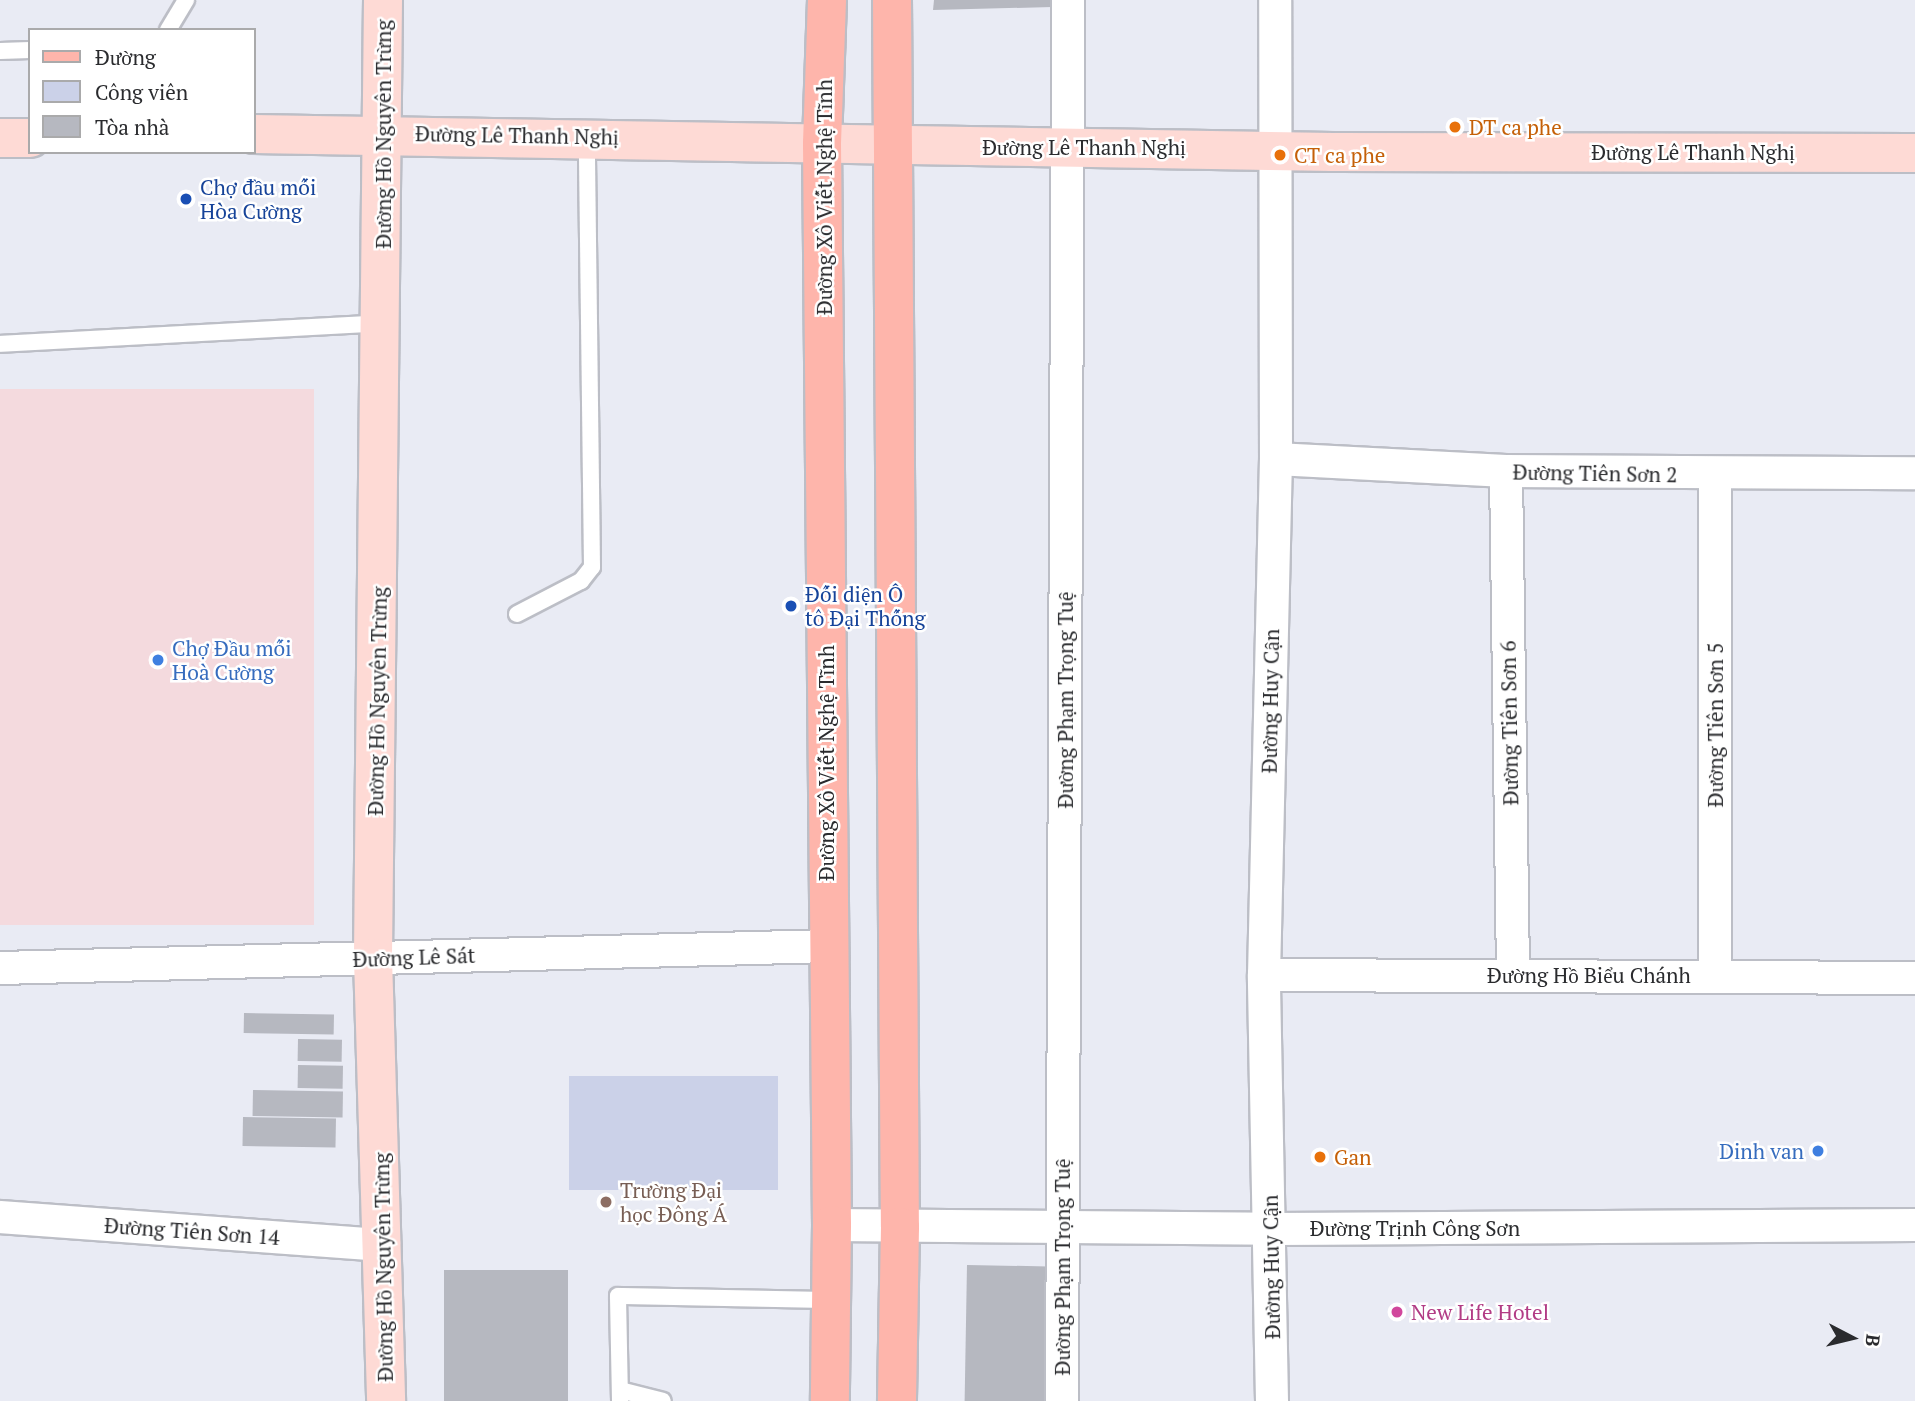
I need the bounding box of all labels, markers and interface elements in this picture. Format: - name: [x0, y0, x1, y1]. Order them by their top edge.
- street label: Đường Hồ Nguyên Trừng: [370, 19, 396, 249]
- legend: [28, 28, 256, 154]
- text: Đường: [95, 43, 156, 71]
- text: Công viên: [95, 78, 188, 106]
- street label: Đường Xô Viết Nghệ Tĩnh: [811, 79, 837, 315]
- text: Tòa nhà: [95, 113, 169, 141]
- place label: DT ca phe: [1469, 114, 1562, 140]
- marker: DT ca phe: [1447, 119, 1463, 135]
- street label: Đường Lê Thanh Nghị: [415, 121, 619, 149]
- street label: Đường Lê Thanh Nghị: [982, 134, 1186, 160]
- street label: Đường Lê Thanh Nghị: [1591, 139, 1795, 165]
- place label: CT ca phe: [1294, 142, 1385, 168]
- marker: CT ca phe: [1272, 147, 1288, 163]
- place label: Chợ đầu mối Hòa Cường: [200, 174, 316, 224]
- marker: Chợ đầu mối Hòa Cường: [178, 191, 194, 207]
- street label: Đường Tiên Sơn 2: [1512, 459, 1678, 487]
- place label: Đối diện Ô tô Đại Thống: [805, 581, 926, 631]
- street label: Đường Hồ Nguyên Trừng: [362, 586, 392, 816]
- street label: Đường Phạm Trọng Tuệ: [1052, 592, 1078, 808]
- marker: Đối diện Ô tô Đại Thống: [783, 598, 799, 614]
- street label: Đường Huy Cận: [1256, 629, 1284, 773]
- place label: Chợ Đầu mối Hoà Cường: [172, 635, 291, 685]
- street label: Đường Tiên Sơn 6: [1495, 640, 1523, 806]
- street label: Đường Tiên Sơn 5: [1702, 643, 1728, 807]
- street label: Đường Xô Viết Nghệ Tĩnh: [813, 645, 839, 881]
- marker: Chợ Đầu mối Hoà Cường: [150, 652, 166, 668]
- street label: Đường Lê Sát: [352, 942, 476, 972]
- street label: Đường Hồ Biểu Chánh: [1487, 962, 1691, 988]
- place label: Dinh van: [1719, 1138, 1804, 1164]
- marker: Dinh van: [1810, 1143, 1826, 1159]
- place label: Gan: [1334, 1144, 1372, 1170]
- marker: Gan: [1312, 1149, 1328, 1165]
- street label: Đường Hồ Nguyên Trừng: [368, 1152, 398, 1382]
- street label: Đường Phạm Trọng Tuệ: [1049, 1159, 1075, 1375]
- place label: Trường Đại học Đông Á: [620, 1177, 727, 1227]
- marker: Trường Đại học Đông Á: [598, 1194, 614, 1210]
- street label: Đường Huy Cận: [1257, 1195, 1285, 1339]
- street label: Đường Tiên Sơn 14: [103, 1212, 281, 1250]
- street label: Đường Trịnh Công Sơn: [1310, 1215, 1520, 1241]
- place label: New Life Hotel: [1411, 1299, 1549, 1325]
- north arrow: [1817, 1303, 1887, 1373]
- marker: New Life Hotel: [1389, 1304, 1405, 1320]
- text: B: [1860, 1333, 1886, 1348]

